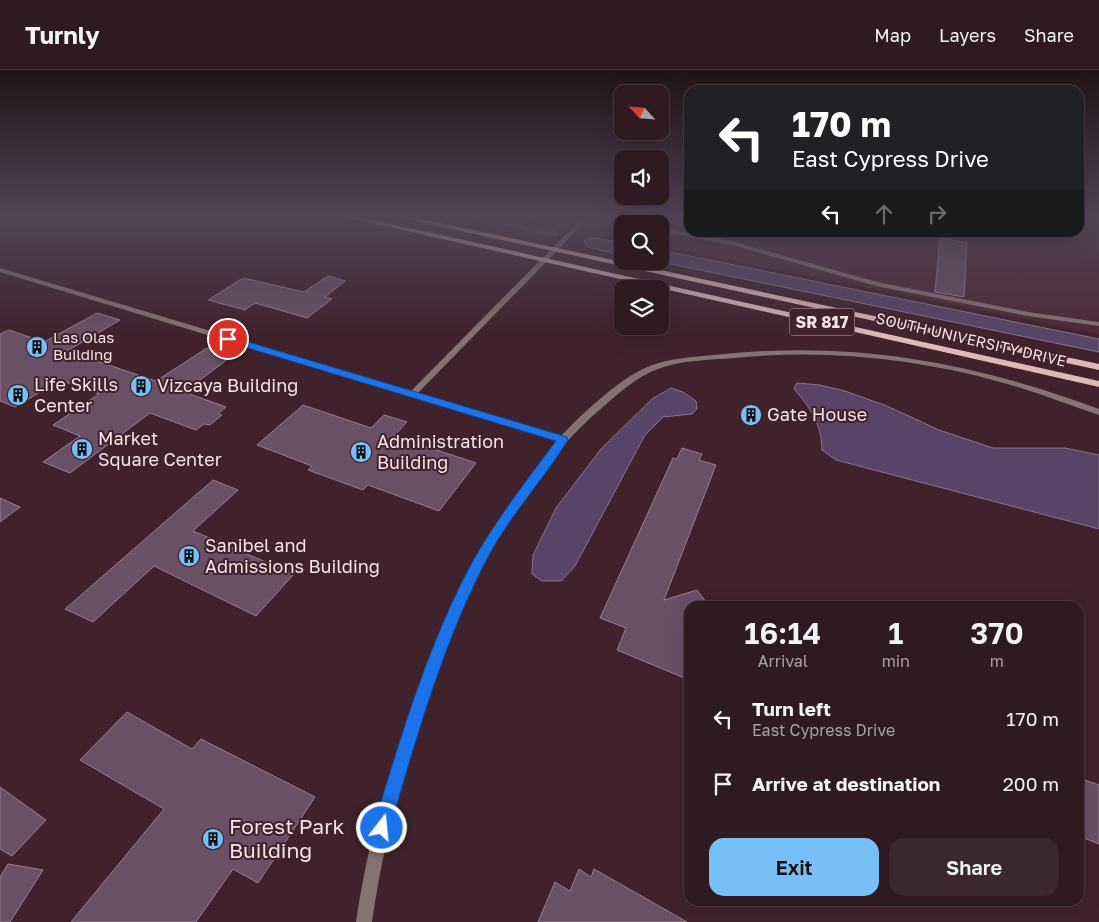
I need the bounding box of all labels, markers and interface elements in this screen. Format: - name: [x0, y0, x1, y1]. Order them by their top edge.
- text: Turnly: [25, 20, 100, 49]
- text: Map: [874, 24, 911, 46]
- text: Layers: [939, 24, 996, 46]
- text: Share: [1024, 24, 1074, 46]
- north arrow: [614, 85, 669, 140]
- map controls: [614, 85, 669, 335]
- text: 170 m: [792, 103, 891, 145]
- icon: left: [709, 105, 774, 170]
- text: East Cypress Drive: [792, 145, 989, 172]
- button: sound: [614, 150, 669, 205]
- icon: left: [817, 200, 845, 228]
- icon: ahead: [870, 200, 898, 228]
- icon: right: [923, 200, 951, 228]
- button: search: [614, 215, 669, 270]
- button: layers: [614, 280, 669, 335]
- road number: SR 817: [790, 308, 854, 336]
- street label: SOUTH UNIVERSITY DRIVE: [874, 308, 1068, 370]
- pin: [207, 318, 249, 360]
- icon: arrive: [214, 325, 242, 353]
- place label: Las Olas Building: [53, 328, 114, 363]
- building icon: Las Olas Building: [25, 335, 49, 359]
- place label: Life Skills Center: [34, 373, 118, 416]
- building icon: Vizcaya Building: [129, 374, 153, 398]
- place label: Vizcaya Building: [157, 374, 298, 396]
- building icon: Life Skills Center: [6, 383, 30, 407]
- building icon: Gate House: [739, 403, 763, 427]
- place label: Gate House: [767, 403, 867, 425]
- place label: Market Square Center: [98, 427, 222, 470]
- place label: Administration Building: [377, 430, 504, 473]
- building icon: Market Square Center: [70, 437, 94, 461]
- building icon: Administration Building: [349, 440, 373, 464]
- place label: Sanibel and Admissions Building: [205, 534, 380, 577]
- building icon: Sanibel and Admissions Building: [177, 544, 201, 568]
- text: 16:14: [744, 615, 821, 651]
- text: 1: [888, 615, 903, 651]
- text: 370: [970, 615, 1024, 651]
- text: Arrival: [758, 651, 808, 671]
- text: min: [882, 651, 910, 671]
- text: m: [990, 651, 1004, 671]
- text: Turn left: [752, 697, 831, 720]
- icon: left: [709, 705, 737, 733]
- text: 170 m: [1006, 707, 1059, 730]
- text: East Cypress Drive: [752, 720, 895, 740]
- icon: arrive: [709, 770, 737, 798]
- text: Arrive at destination: [752, 772, 940, 795]
- text: 200 m: [1003, 772, 1059, 795]
- position arrow: [355, 801, 407, 853]
- place label: Forest Park Building: [229, 813, 344, 863]
- building icon: Forest Park Building: [201, 827, 225, 851]
- button: Exit: [709, 838, 879, 896]
- button: Share: [889, 838, 1059, 896]

